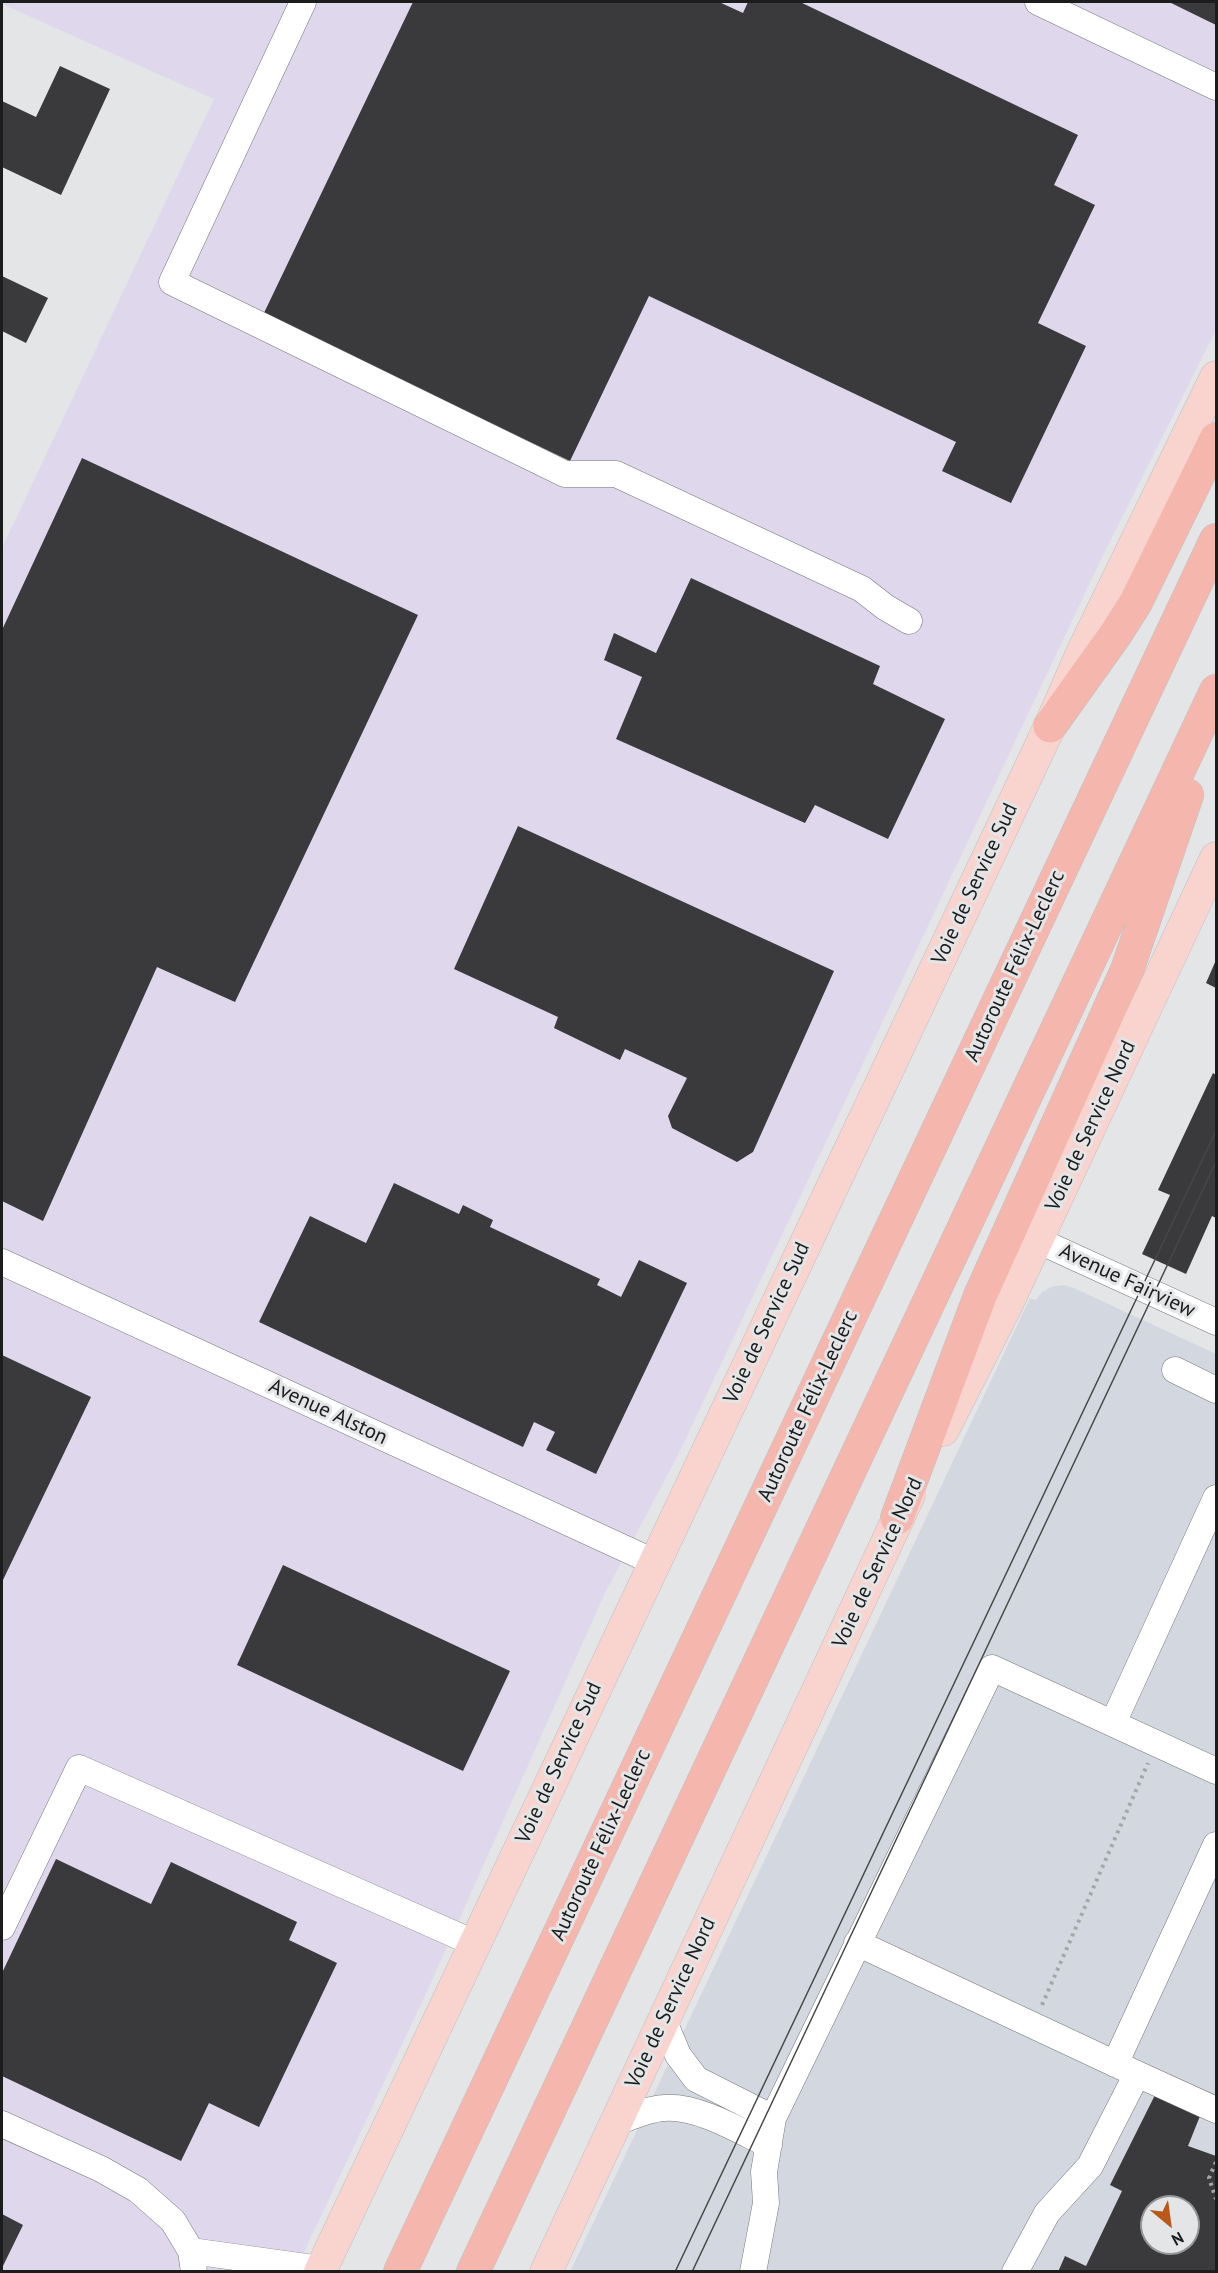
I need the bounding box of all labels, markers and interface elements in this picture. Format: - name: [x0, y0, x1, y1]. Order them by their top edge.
- street label: Voie de Service Sud: [927, 799, 1023, 969]
- street label: Autoroute Félix-Leclerc: [960, 866, 1070, 1066]
- street label: Voie de Service Nord: [1040, 1037, 1142, 1215]
- street label: Voie de Service Sud: [719, 1238, 815, 1408]
- street label: Avenue Fairview: [1055, 1239, 1199, 1323]
- street label: Autoroute Félix-Leclerc: [753, 1306, 863, 1506]
- street label: Avenue Alston: [265, 1374, 391, 1450]
- street label: Voie de Service Nord: [827, 1474, 929, 1652]
- street label: Voie de Service Sud: [511, 1678, 607, 1848]
- street label: Autoroute Félix-Leclerc: [546, 1745, 656, 1945]
- street label: Voie de Service Nord: [620, 1914, 722, 2092]
- north arrow: [1140, 2195, 1200, 2255]
- text: N: [1168, 2228, 1187, 2250]

